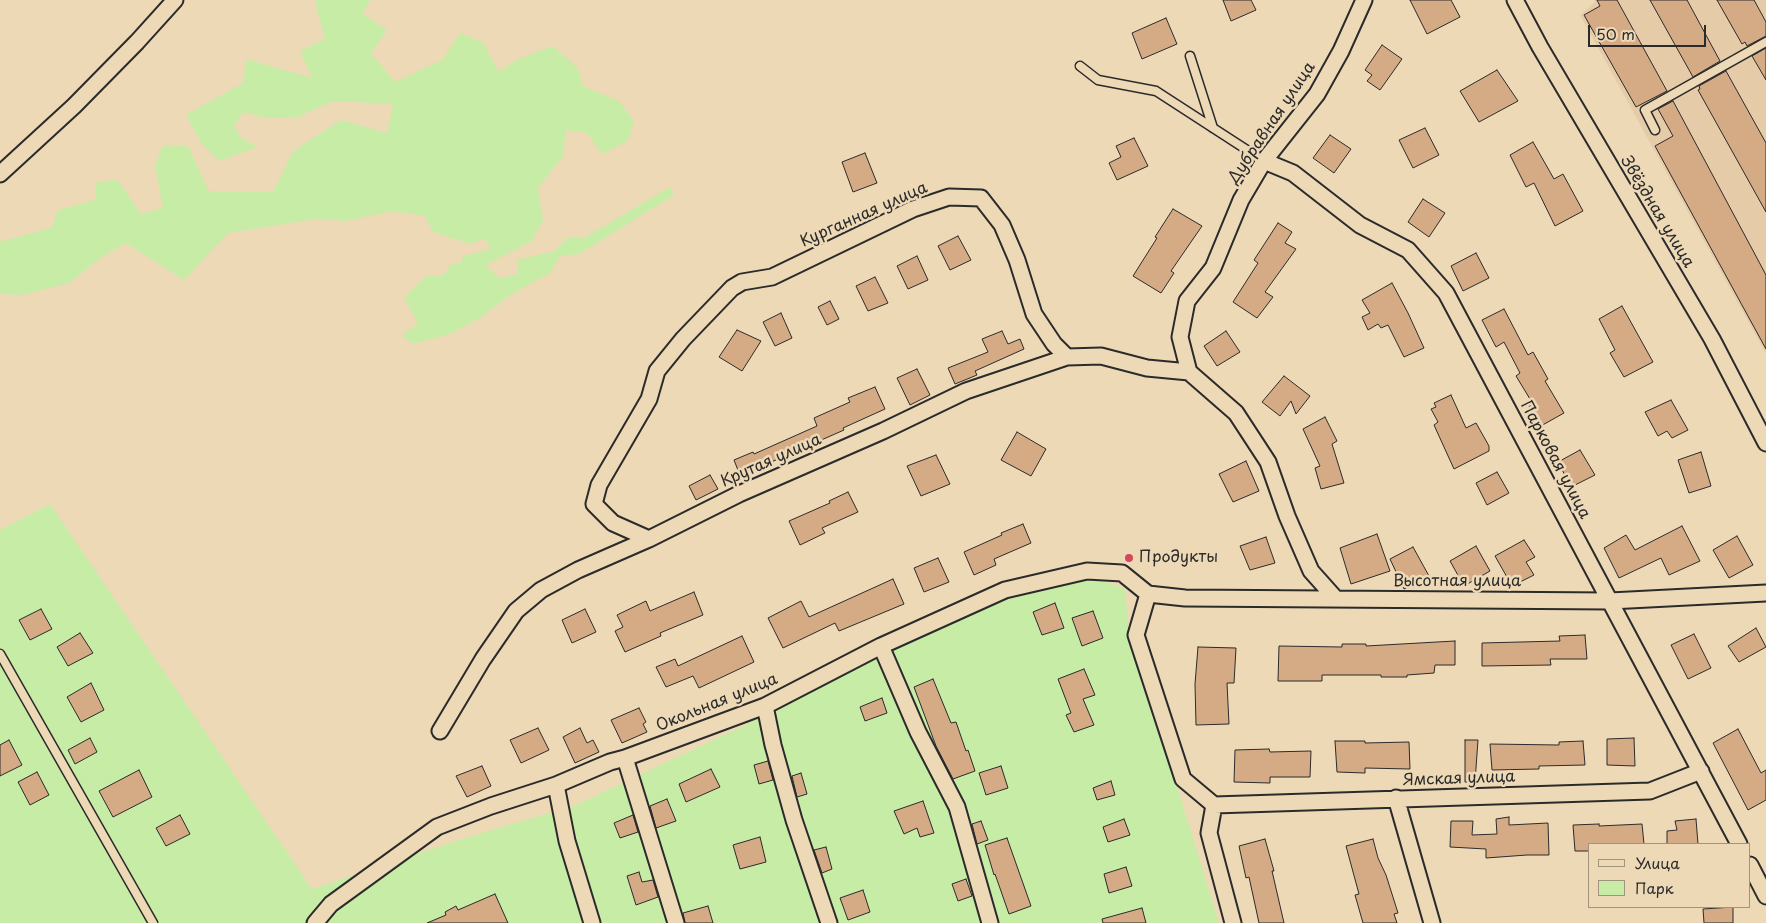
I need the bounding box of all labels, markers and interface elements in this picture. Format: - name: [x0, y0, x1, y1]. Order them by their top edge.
- scale bar: [1591, 15, 1708, 47]
- text: 50 m: [1596, 22, 1635, 45]
- street label: Дубравная улица: [1224, 59, 1320, 187]
- street label: Звёздная улица: [1616, 153, 1698, 271]
- street label: Курганная улица: [797, 178, 931, 252]
- street label: Парковая улица: [1516, 398, 1594, 522]
- street label: Крутая улица: [718, 430, 824, 492]
- place label: Продукты: [1139, 548, 1218, 568]
- marker: Продукты: [1123, 552, 1135, 564]
- street label: Высотная улица: [1393, 572, 1521, 592]
- street label: Окольная улица: [653, 670, 781, 736]
- street label: Ямская улица: [1402, 767, 1516, 791]
- legend: [1588, 843, 1751, 908]
- text: Улица: [1635, 851, 1680, 874]
- text: Парк: [1635, 876, 1674, 899]

